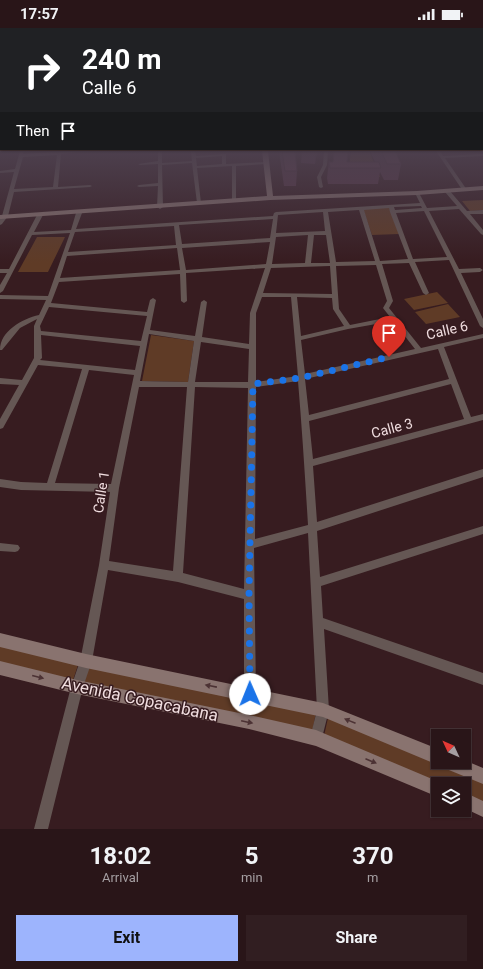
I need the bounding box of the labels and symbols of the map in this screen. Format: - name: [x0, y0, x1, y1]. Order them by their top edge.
- pin: [372, 316, 406, 357]
- street label: Calle 6: [425, 317, 470, 343]
- street label: Calle 3: [369, 415, 415, 441]
- street label: Calle 1: [90, 470, 112, 514]
- street label: Avenida Copacabana: [60, 673, 220, 725]
- position arrow: [229, 673, 271, 715]
- one-way arrow: [32, 675, 44, 681]
- one-way arrow: [205, 682, 217, 688]
- one-way arrow: [345, 718, 356, 724]
- one-way arrow: [241, 719, 253, 725]
- north arrow: [431, 729, 471, 769]
- one-way arrow: [365, 758, 376, 764]

